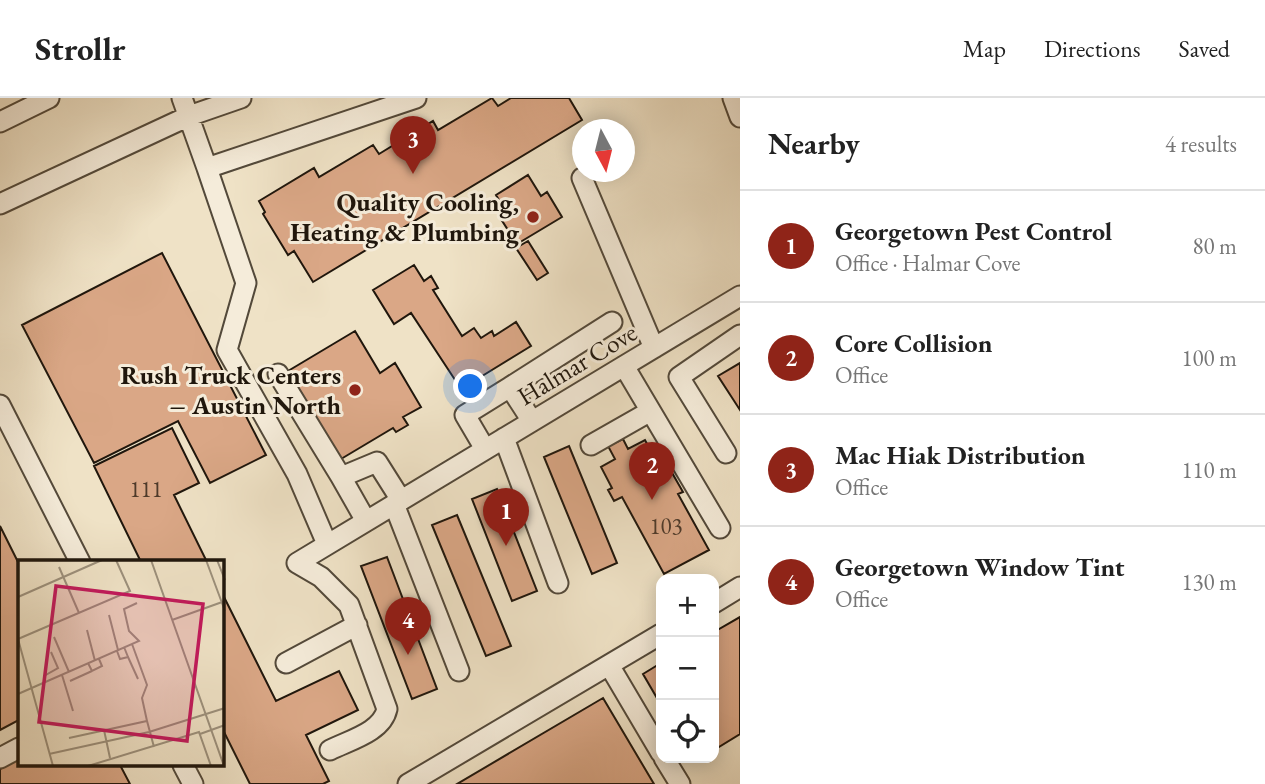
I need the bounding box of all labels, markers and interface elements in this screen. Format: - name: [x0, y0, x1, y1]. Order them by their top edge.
- text: Strollr: [35, 27, 126, 70]
- text: Map: [963, 33, 1006, 64]
- text: Directions: [1044, 33, 1141, 64]
- text: Saved: [1179, 33, 1230, 64]
- pin: 3: [390, 116, 436, 174]
- north arrow: [572, 119, 635, 182]
- text: Nearby: [768, 124, 860, 163]
- text: 4 results: [1165, 129, 1237, 159]
- place label: Quality Cooling, Heating & Plumbing: [290, 185, 520, 249]
- marker: Quality Cooling, Heating & Plumbing: [525, 209, 541, 225]
- text: Georgetown Pest Control: [835, 214, 1112, 248]
- text: 1: [785, 231, 797, 261]
- text: 80 m: [1192, 231, 1237, 261]
- text: Office · Halmar Cove: [835, 248, 1021, 278]
- street label: Halmar Cove: [511, 315, 643, 413]
- text: Core Collision: [835, 326, 992, 360]
- text: 2: [785, 343, 797, 373]
- text: 100 m: [1181, 343, 1237, 373]
- place label: Rush Truck Centers – Austin North: [121, 358, 341, 422]
- text: Office: [835, 360, 888, 390]
- your location: [453, 369, 487, 403]
- marker: Rush Truck Centers – Austin North: [347, 382, 363, 398]
- text: Mac Hiak Distribution: [835, 438, 1086, 472]
- pin: 2: [629, 442, 675, 500]
- text: 3: [785, 455, 797, 485]
- text: 110 m: [1181, 455, 1237, 485]
- text: Office: [835, 472, 888, 502]
- house number: 111: [129, 474, 163, 504]
- pin: 1: [483, 488, 529, 546]
- house number: 103: [649, 511, 683, 541]
- text: Georgetown Window Tint: [835, 550, 1125, 584]
- inset map: [18, 560, 224, 766]
- text: 4: [785, 567, 797, 597]
- text: 130 m: [1181, 567, 1237, 597]
- map controls: [656, 574, 719, 763]
- button: +: [656, 574, 719, 637]
- text: Office: [835, 584, 888, 614]
- pin: 4: [385, 597, 431, 655]
- button: −: [656, 637, 719, 700]
- button: locate: [656, 700, 719, 763]

